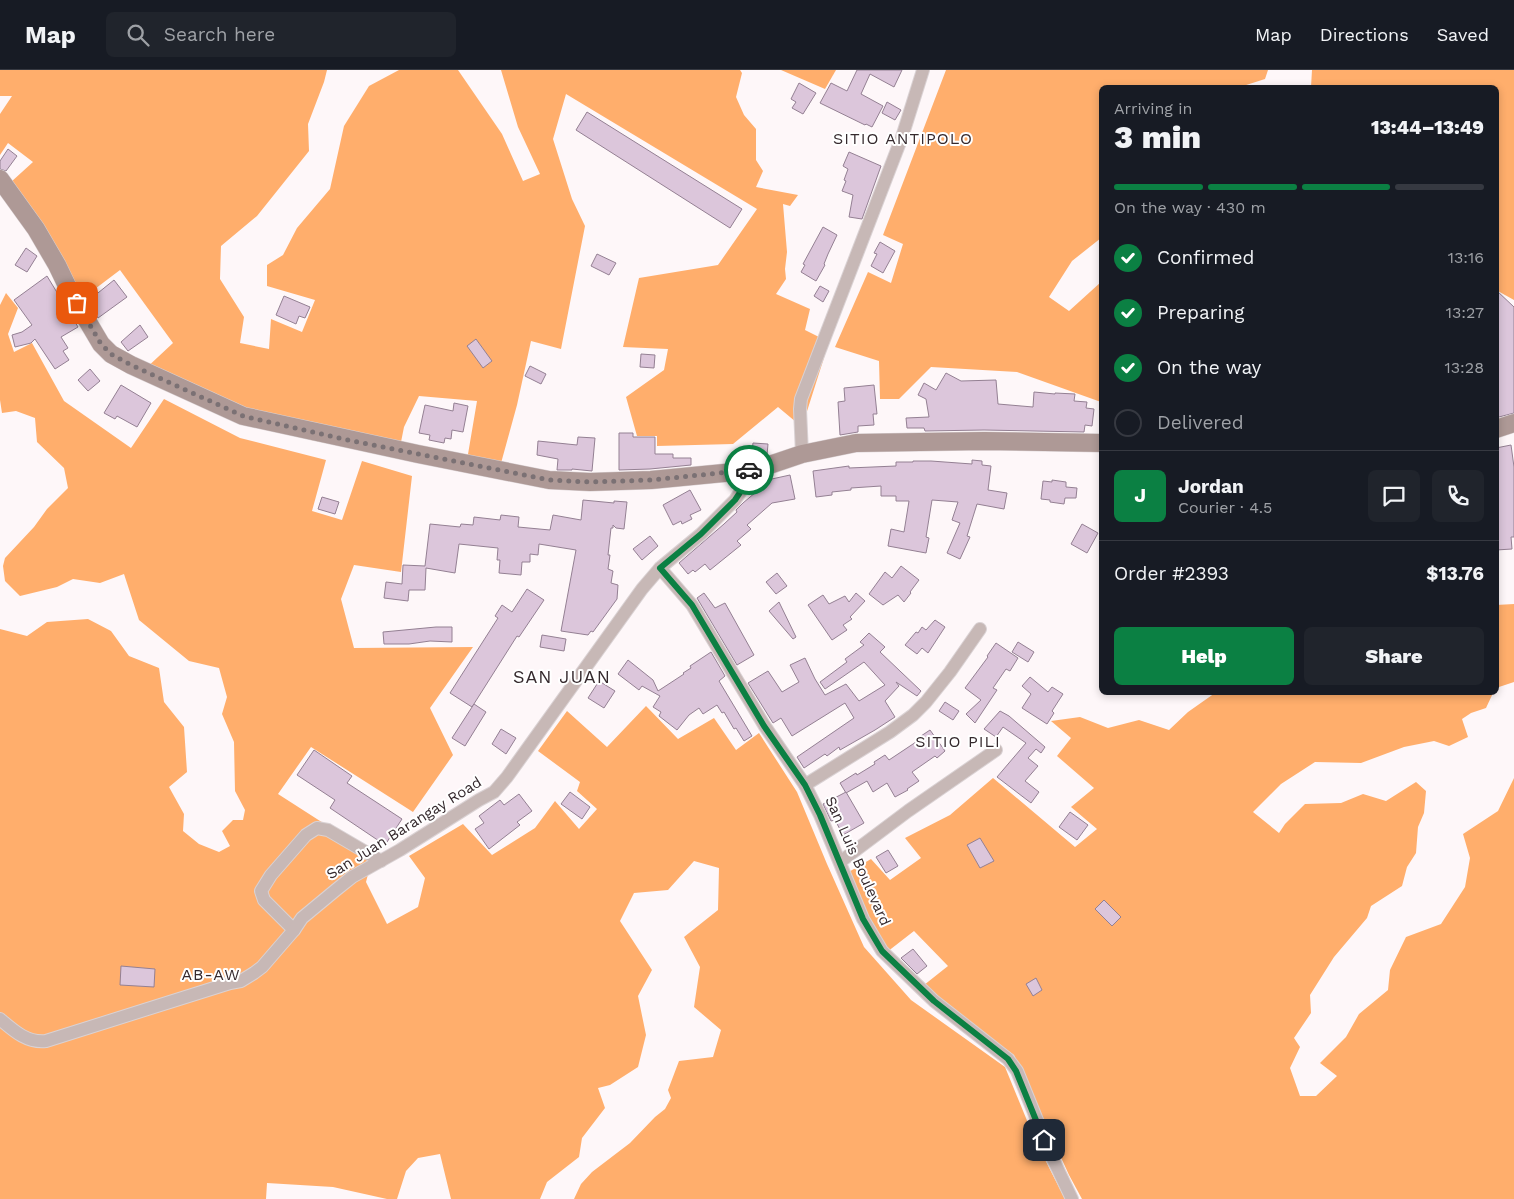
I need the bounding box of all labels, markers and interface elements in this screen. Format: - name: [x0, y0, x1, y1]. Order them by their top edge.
- search box: [106, 12, 456, 57]
- text: Map: [25, 21, 76, 49]
- icon: search: [124, 21, 152, 49]
- text: Search here: [164, 23, 275, 46]
- text: Map: [1255, 24, 1292, 45]
- text: Directions: [1320, 24, 1409, 45]
- text: Saved: [1437, 24, 1489, 45]
- text: Arriving in: [1114, 99, 1192, 118]
- text: 13:44–13:49: [1371, 116, 1484, 139]
- text: 3 min: [1114, 118, 1201, 156]
- district label: SITIO ANTIPOLO: [833, 129, 973, 148]
- text: On the way · 430 m: [1114, 198, 1266, 217]
- icon: check: [1114, 244, 1142, 272]
- text: Confirmed: [1157, 246, 1254, 269]
- text: 13:16: [1448, 248, 1484, 267]
- pin: [56, 282, 98, 324]
- icon: bag: [63, 289, 91, 317]
- icon: check: [1114, 299, 1142, 327]
- text: Preparing: [1157, 301, 1244, 324]
- text: 13:27: [1446, 303, 1484, 322]
- icon: check: [1114, 354, 1142, 382]
- text: On the way: [1157, 356, 1261, 379]
- text: 13:28: [1445, 358, 1484, 377]
- text: Delivered: [1157, 411, 1244, 434]
- courier: [724, 445, 774, 495]
- icon: car: [735, 456, 763, 484]
- button: chat: [1368, 470, 1420, 522]
- button: phone: [1432, 470, 1484, 522]
- text: Jordan: [1178, 475, 1244, 498]
- text: J: [1134, 484, 1146, 507]
- text: Courier · 4.5: [1178, 498, 1272, 517]
- text: Order #2393: [1114, 562, 1229, 585]
- text: $13.76: [1426, 562, 1484, 585]
- button: Help: [1114, 627, 1294, 685]
- button: Share: [1304, 627, 1484, 685]
- district label: SAN JUAN: [513, 666, 611, 687]
- district label: SITIO PILI: [915, 732, 1001, 751]
- street label: San Juan Barangay Road: [323, 773, 485, 883]
- street label: San Luis Boulevard: [821, 793, 895, 929]
- district label: AB-AW: [181, 965, 241, 984]
- pin: [1023, 1119, 1065, 1161]
- icon: home: [1030, 1126, 1058, 1154]

